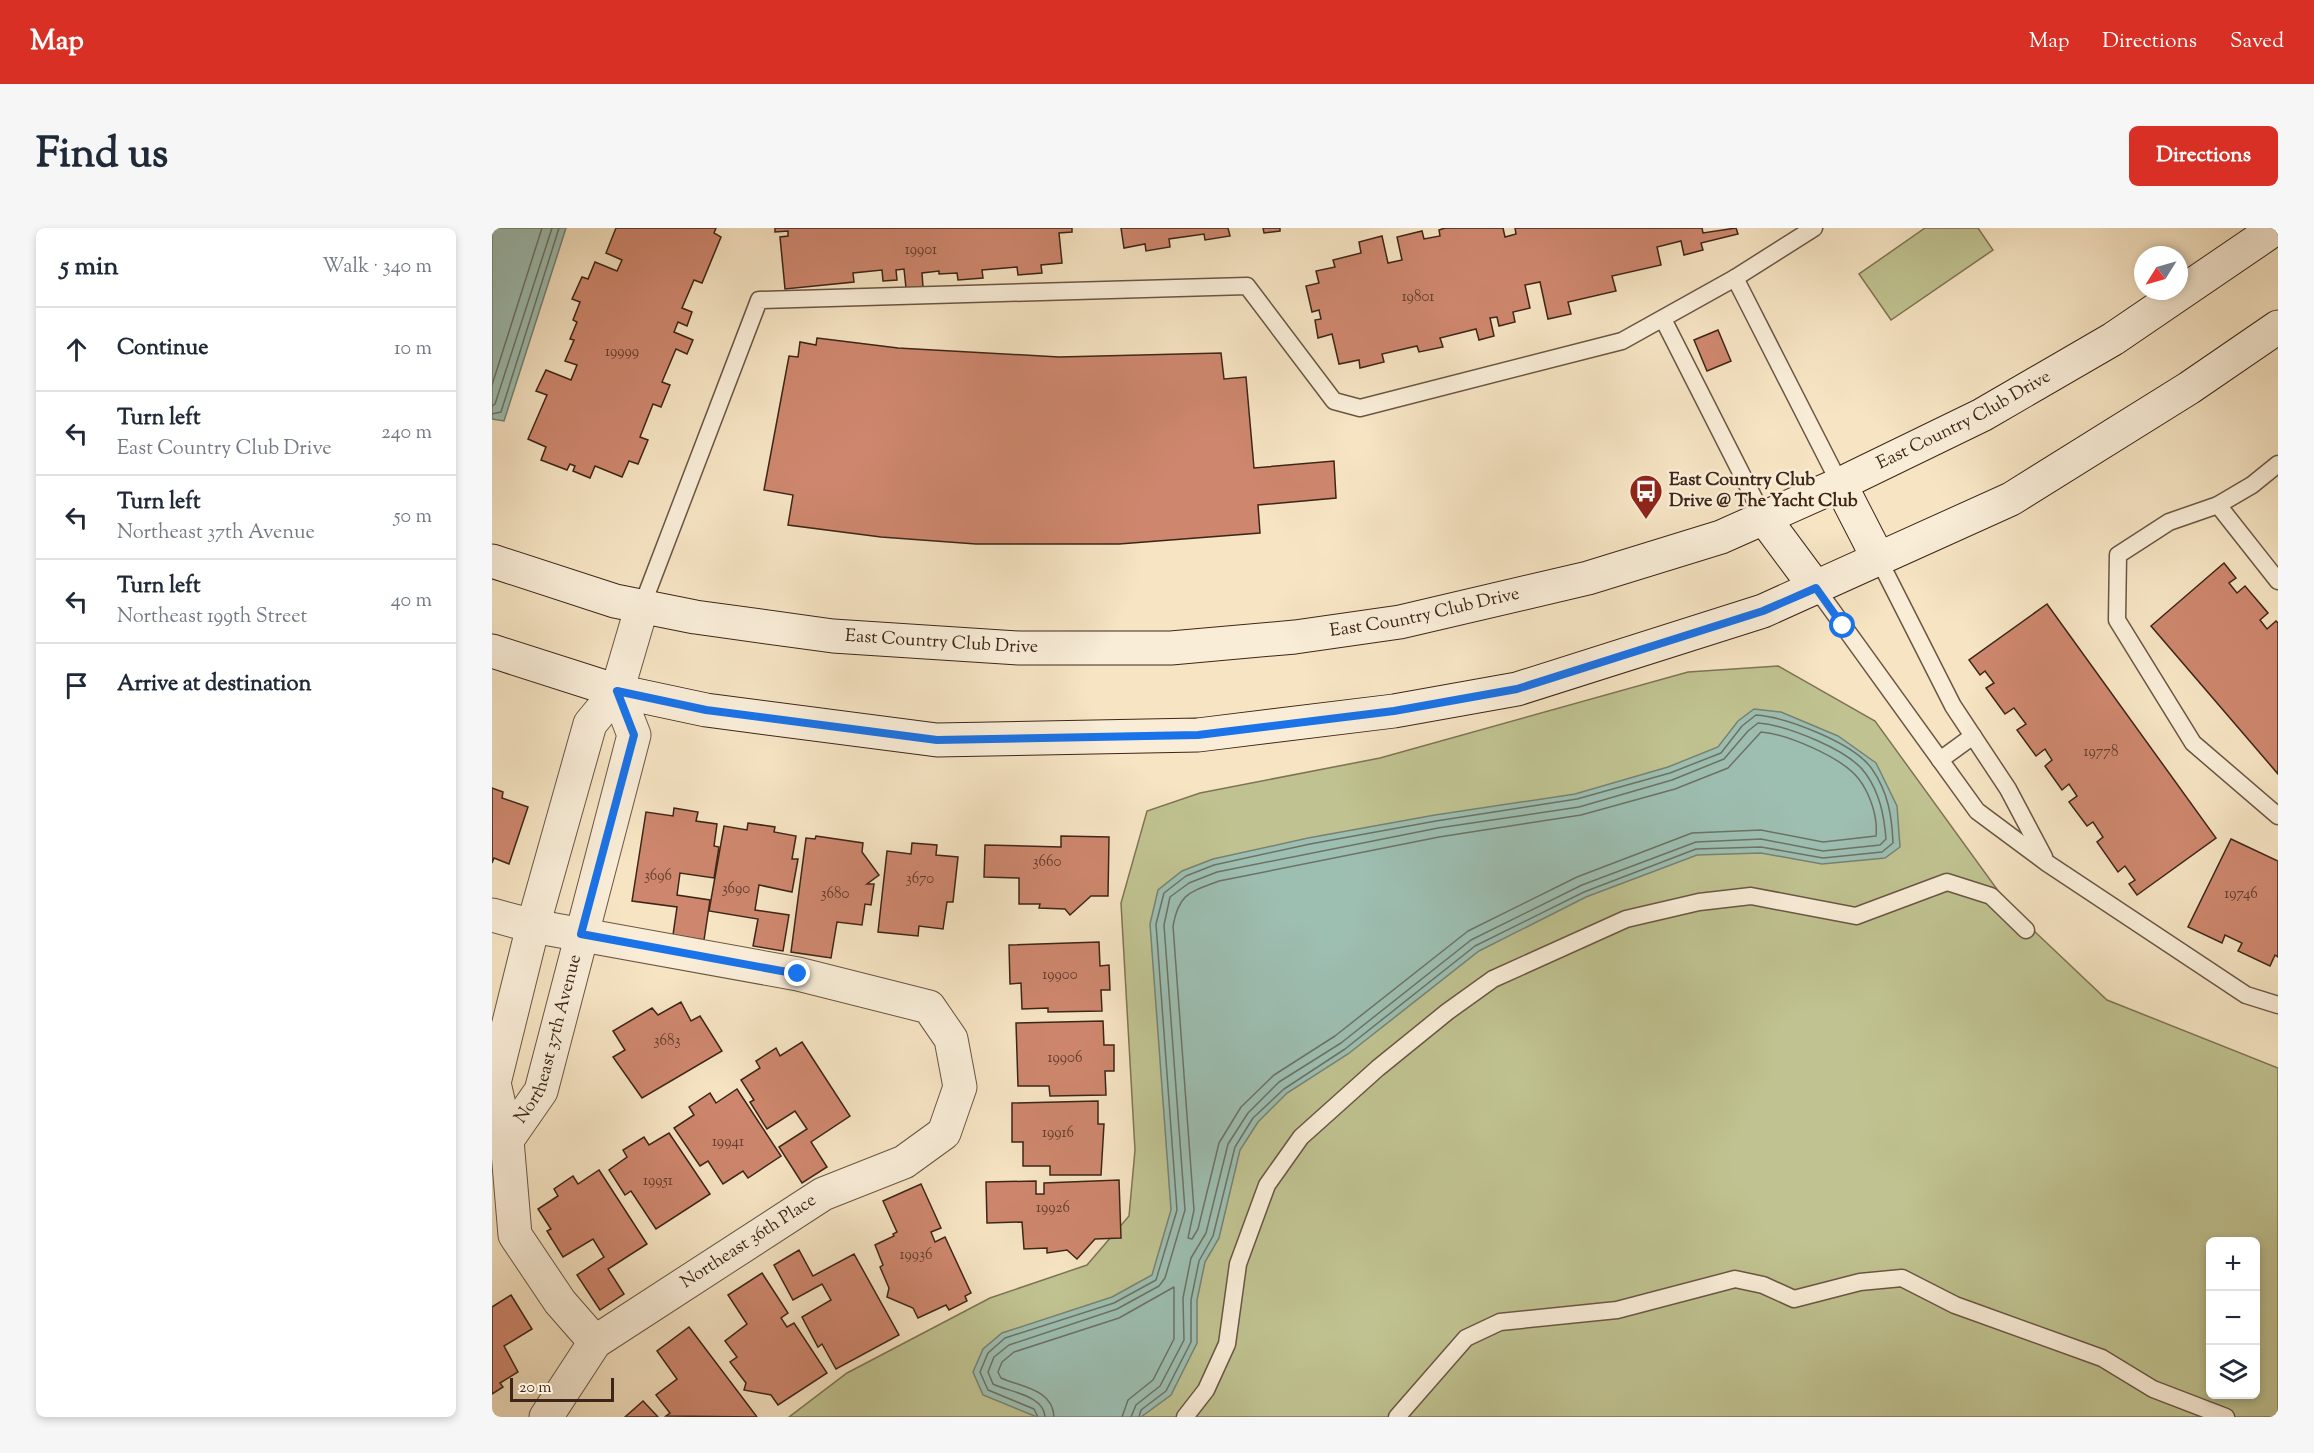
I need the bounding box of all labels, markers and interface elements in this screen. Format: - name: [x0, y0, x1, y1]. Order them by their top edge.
- text: Map: [30, 22, 84, 62]
- text: Map: [2029, 27, 2069, 57]
- text: Directions: [2102, 27, 2197, 57]
- text: Saved: [2230, 27, 2284, 57]
- text: Find us: [36, 126, 168, 186]
- button: Directions: [2129, 126, 2278, 186]
- house number: 19901: [905, 240, 937, 261]
- north arrow: [2134, 246, 2188, 300]
- text: 5 min: [60, 249, 119, 286]
- text: Walk · 340 m: [322, 253, 432, 282]
- house number: 19801: [1402, 287, 1434, 308]
- icon: ahead: [60, 333, 93, 366]
- text: Continue: [117, 333, 208, 365]
- text: 10 m: [394, 335, 432, 364]
- house number: 19999: [605, 342, 639, 363]
- street label: East Country Club Drive: [1873, 365, 2056, 477]
- text: Turn left: [117, 403, 200, 435]
- icon: left: [60, 417, 93, 450]
- text: 240 m: [381, 419, 432, 448]
- text: East Country Club Drive: [117, 435, 332, 464]
- place label: East Country Club Drive @ The Yacht Club: [1669, 468, 1858, 515]
- bus stop icon: East Country Club Drive @ The Yacht Club: [1628, 473, 1664, 520]
- text: Turn left: [117, 487, 200, 519]
- icon: left: [60, 501, 93, 534]
- text: 50 m: [394, 503, 432, 532]
- text: Northeast 37th Avenue: [117, 519, 315, 548]
- text: Turn left: [117, 571, 200, 603]
- street label: East Country Club Drive: [1328, 581, 1522, 645]
- icon: left: [60, 585, 93, 618]
- text: 40 m: [391, 587, 432, 616]
- text: Northeast 199th Street: [117, 603, 307, 632]
- route start: [1829, 612, 1855, 638]
- street label: East Country Club Drive: [844, 624, 1038, 661]
- icon: arrive: [60, 669, 93, 702]
- text: Arrive at destination: [117, 669, 312, 701]
- house number: 19778: [2084, 742, 2118, 763]
- house number: 3660: [1033, 852, 1061, 873]
- house number: 3696: [644, 866, 672, 887]
- house number: 3670: [906, 869, 934, 890]
- house number: 3690: [722, 879, 750, 900]
- house number: 3680: [821, 884, 849, 905]
- house number: 19746: [2224, 884, 2258, 905]
- street label: Northeast 37th Avenue: [509, 952, 589, 1129]
- route end: [784, 960, 810, 986]
- house number: 19900: [1042, 965, 1078, 986]
- house number: 3683: [654, 1031, 680, 1052]
- house number: 19906: [1048, 1048, 1082, 1069]
- house number: 19916: [1042, 1123, 1074, 1144]
- house number: 19941: [712, 1132, 744, 1153]
- house number: 19951: [643, 1171, 673, 1192]
- street label: Northeast 36th Place: [676, 1188, 822, 1296]
- house number: 19926: [1036, 1198, 1070, 1219]
- map controls: [2206, 1237, 2260, 1399]
- button: +: [2206, 1237, 2260, 1291]
- house number: 19936: [900, 1245, 932, 1266]
- button: −: [2206, 1291, 2260, 1345]
- button: layers: [2206, 1345, 2260, 1399]
- scale bar: [510, 1375, 614, 1402]
- text: 20 m: [519, 1377, 552, 1400]

